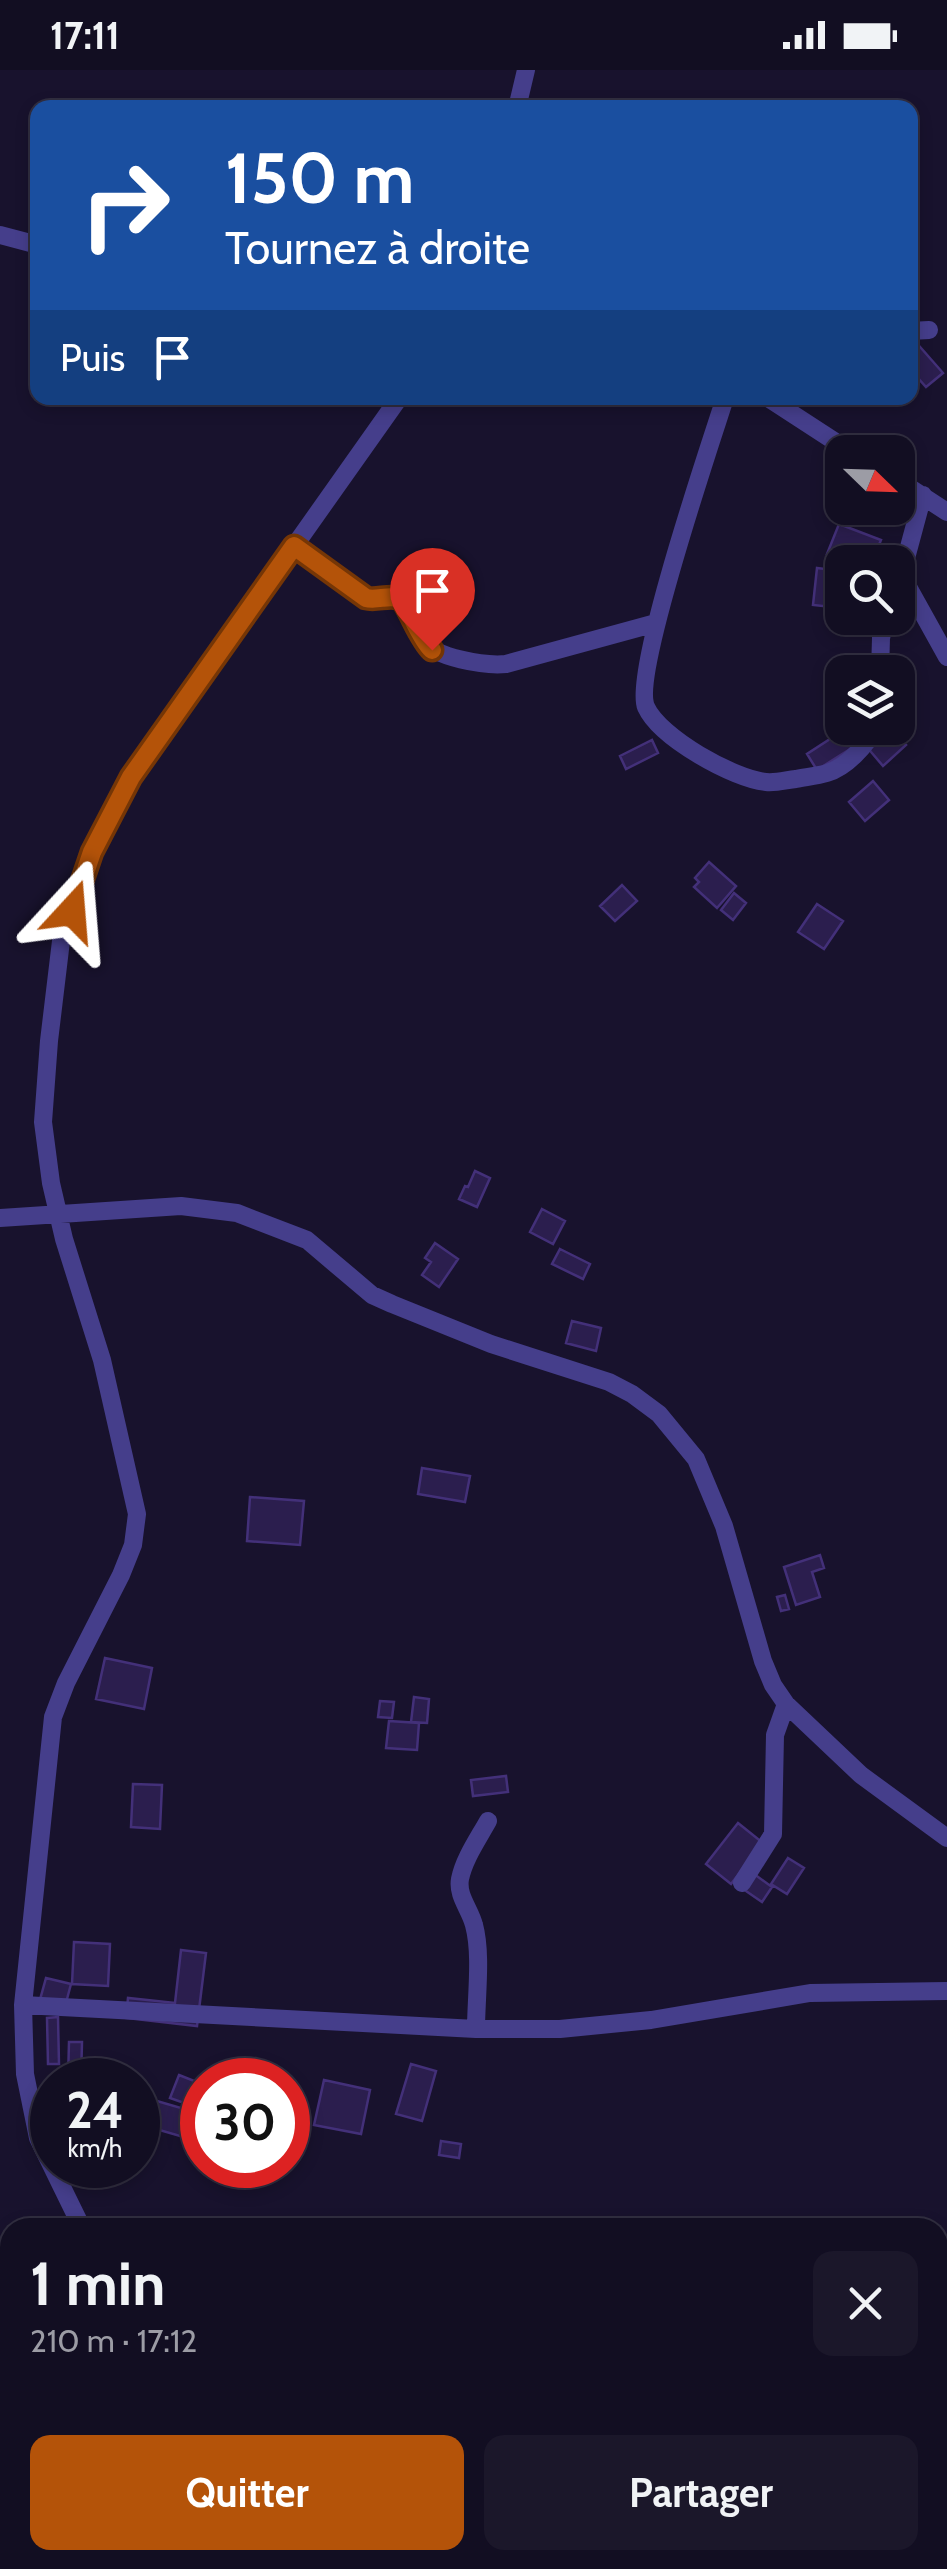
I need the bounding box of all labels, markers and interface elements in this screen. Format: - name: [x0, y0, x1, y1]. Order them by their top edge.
- text: 17:11: [50, 12, 120, 59]
- text: 150 m: [225, 135, 414, 221]
- icon: right: [60, 140, 190, 270]
- text: Tournez à droite: [225, 221, 530, 275]
- icon: arrive: [145, 330, 200, 385]
- text: Puis: [60, 334, 125, 381]
- north arrow: [825, 435, 915, 525]
- map controls: [825, 435, 915, 745]
- button: search: [825, 545, 915, 635]
- pin: [390, 548, 475, 651]
- icon: arrive: [405, 563, 460, 618]
- button: layers: [825, 655, 915, 745]
- position arrow: [20, 859, 124, 963]
- speed limit sign: 30: [180, 2058, 310, 2188]
- text: 24: [66, 2080, 124, 2141]
- text: km/h: [68, 2133, 122, 2163]
- text: 1 min: [30, 2247, 165, 2320]
- button: close: [813, 2251, 918, 2356]
- text: 210 m · 17:12: [30, 2321, 197, 2360]
- button: Quitter: [30, 2435, 464, 2550]
- button: Partager: [484, 2435, 918, 2550]

